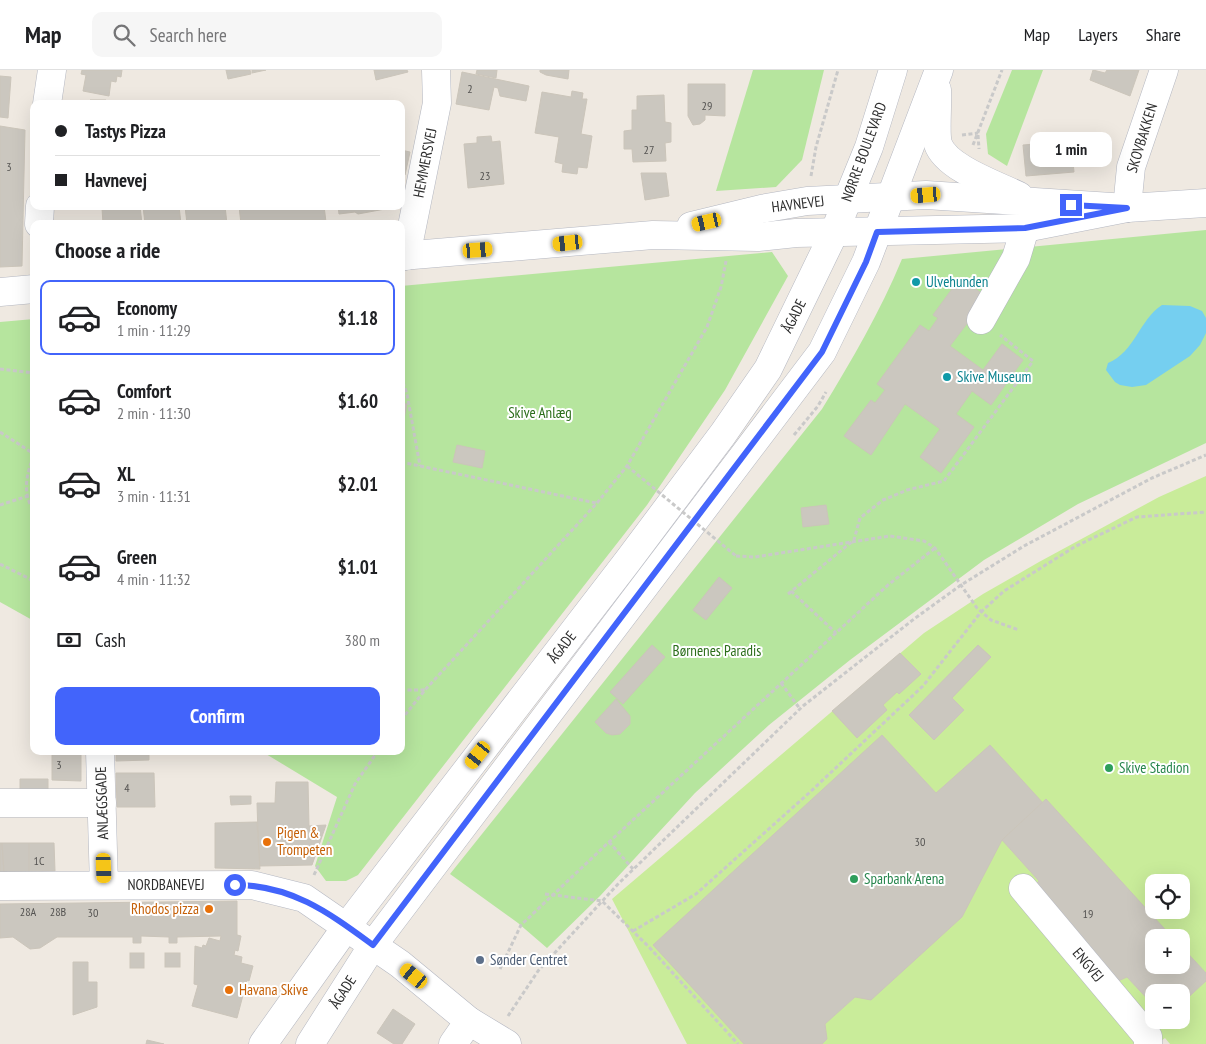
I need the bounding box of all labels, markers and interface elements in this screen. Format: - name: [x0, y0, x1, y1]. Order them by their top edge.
- search box: [92, 12, 442, 57]
- text: Map: [25, 19, 62, 50]
- icon: search: [110, 21, 138, 49]
- text: Search here: [150, 23, 227, 47]
- text: Map: [1024, 23, 1050, 46]
- text: Layers: [1078, 23, 1118, 46]
- text: Share: [1146, 23, 1181, 46]
- house number: 2: [467, 81, 473, 96]
- house number: 29: [702, 98, 712, 113]
- street label: NØRRE BOULEVARD: [837, 99, 890, 204]
- street label: SKOVBAKKEN: [1122, 101, 1161, 175]
- text: Tastys Pizza: [85, 119, 166, 143]
- street label: HEMMERSVEJ: [408, 126, 441, 199]
- callout: 1 min: [1030, 132, 1112, 168]
- text: 1 min: [1055, 139, 1087, 159]
- house number: 27: [644, 142, 654, 157]
- house number: 3: [6, 159, 12, 174]
- text: Havnevej: [85, 168, 147, 192]
- house number: 23: [480, 168, 490, 183]
- car: [910, 186, 941, 204]
- street label: HAVNEVEJ: [770, 191, 825, 216]
- route end: [1060, 194, 1082, 216]
- car: [690, 211, 723, 233]
- car: [552, 234, 583, 252]
- text: Choose a ride: [55, 236, 160, 264]
- car: [462, 241, 493, 259]
- place label: Ulvehunden: [926, 272, 988, 291]
- marker: Ulvehunden: [910, 276, 922, 288]
- icon: car: [57, 295, 102, 340]
- text: Economy: [117, 296, 177, 320]
- street label: ÅGADE: [777, 296, 810, 336]
- text: $1.18: [338, 306, 378, 330]
- text: 1 min · 11:29: [117, 320, 191, 340]
- place label: Skive Museum: [957, 367, 1031, 386]
- marker: Skive Museum: [941, 371, 953, 383]
- icon: car: [57, 378, 102, 423]
- text: Comfort: [117, 379, 171, 403]
- text: $1.60: [338, 389, 378, 413]
- text: 2 min · 11:30: [117, 403, 191, 423]
- park label: Skive Anlæg: [508, 403, 572, 422]
- icon: car: [57, 461, 102, 506]
- text: XL: [117, 462, 135, 486]
- text: $2.01: [338, 472, 378, 496]
- text: 3 min · 11:31: [117, 486, 191, 506]
- icon: car: [57, 544, 102, 589]
- text: Green: [117, 545, 157, 569]
- text: $1.01: [338, 555, 378, 579]
- text: 4 min · 11:32: [117, 569, 191, 589]
- icon: cash: [55, 626, 83, 654]
- street label: ÅGADE: [543, 627, 580, 667]
- text: Cash: [95, 628, 126, 652]
- text: 380 m: [345, 630, 380, 650]
- park label: Børnenes Paradis: [673, 641, 761, 660]
- button: Confirm: [55, 687, 380, 745]
- car: [462, 739, 493, 771]
- house number: 3: [56, 757, 62, 772]
- place label: Skive Stadion: [1119, 758, 1189, 777]
- marker: Skive Stadion: [1103, 762, 1115, 774]
- street label: ANLÆGSGADE: [91, 766, 112, 840]
- house number: 4: [124, 780, 130, 795]
- place label: Pigen & Trompeten: [277, 823, 332, 859]
- house number: 30: [915, 834, 925, 849]
- marker: Pigen & Trompeten: [261, 836, 273, 848]
- house number: 1C: [34, 853, 45, 868]
- car: [95, 853, 112, 883]
- place label: Sparbank Arena: [864, 869, 944, 888]
- marker: Sparbank Arena: [848, 873, 860, 885]
- route start: [224, 874, 246, 896]
- map controls: [1145, 874, 1190, 1029]
- button: locate: [1145, 874, 1190, 919]
- street label: NORDBANEVEJ: [127, 875, 205, 894]
- place label: Rhodos pizza: [131, 899, 199, 918]
- marker: Rhodos pizza: [203, 903, 215, 915]
- house number: 28A: [20, 904, 37, 919]
- house number: 28B: [50, 904, 67, 919]
- house number: 30: [88, 905, 98, 920]
- house number: 19: [1083, 906, 1093, 921]
- button: +: [1145, 929, 1190, 974]
- street label: ENGVEJ: [1069, 944, 1108, 986]
- place label: Sønder Centret: [490, 950, 567, 969]
- marker: Sønder Centret: [474, 954, 486, 966]
- car: [397, 961, 430, 991]
- street label: ÅGADE: [325, 972, 360, 1012]
- place label: Havana Skive: [239, 980, 308, 999]
- marker: Havana Skive: [223, 984, 235, 996]
- button: −: [1145, 984, 1190, 1029]

